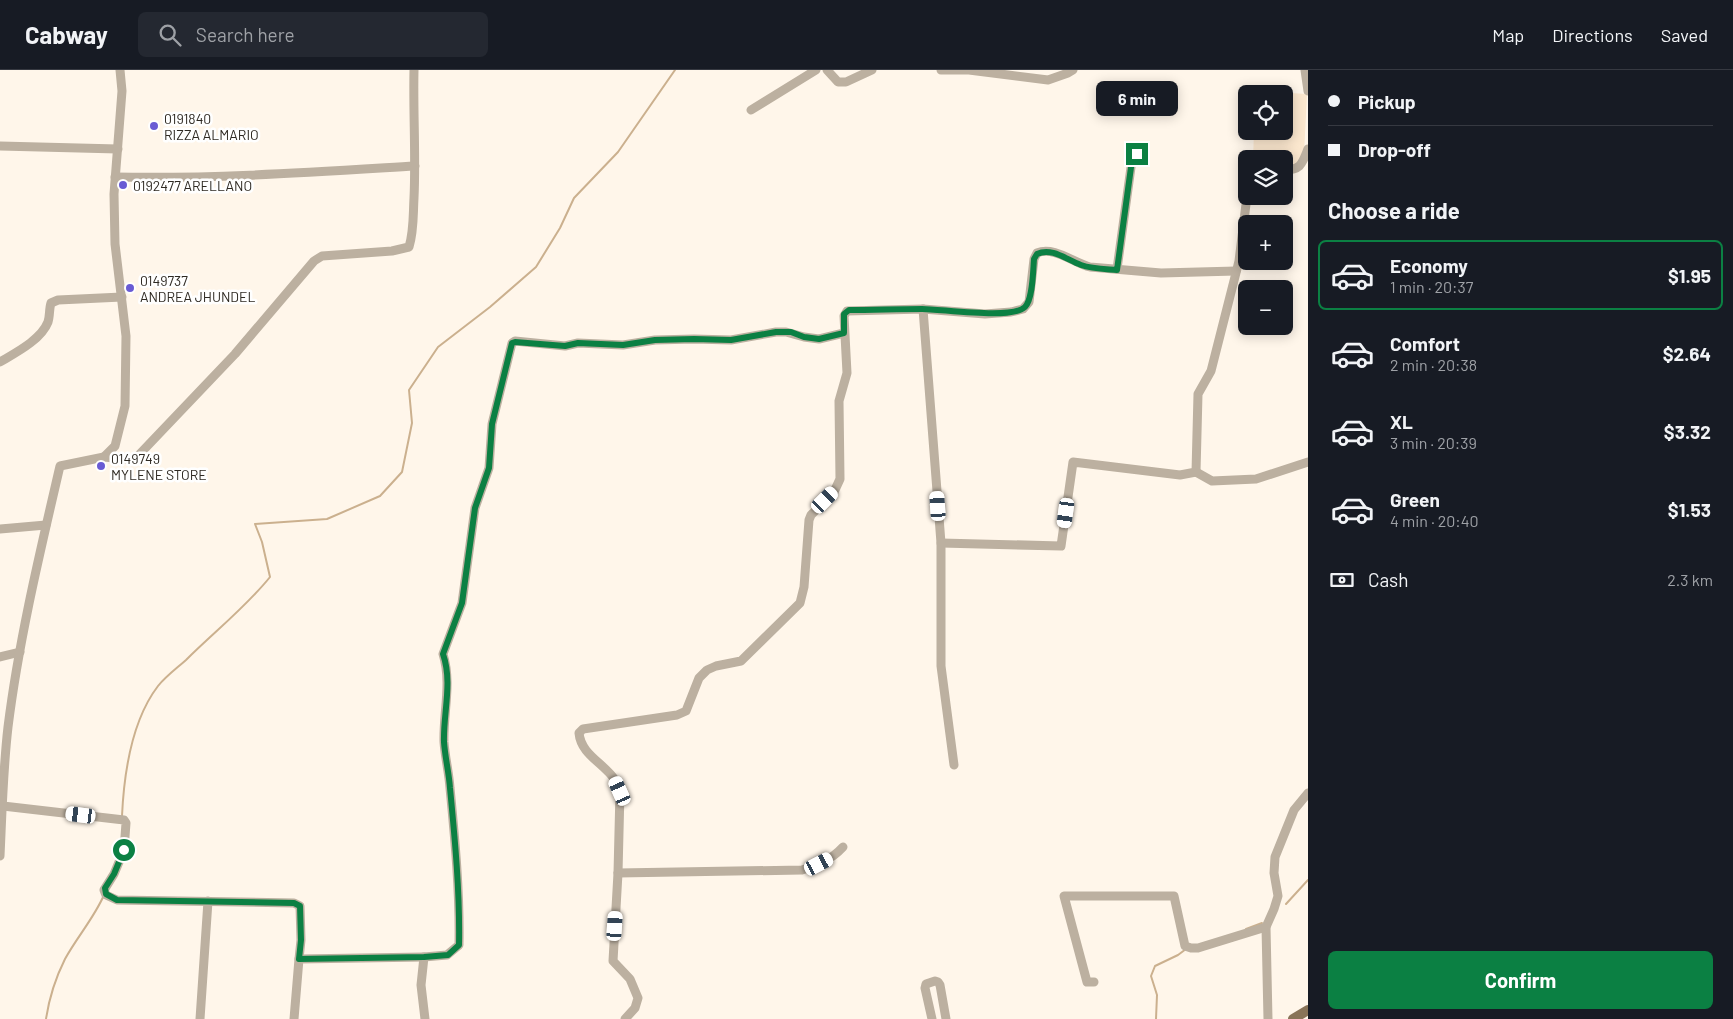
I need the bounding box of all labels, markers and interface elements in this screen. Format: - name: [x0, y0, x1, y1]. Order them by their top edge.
- search box: [138, 12, 488, 57]
- text: Cabway: [25, 20, 108, 49]
- icon: search: [156, 21, 184, 49]
- text: Search here: [196, 23, 295, 46]
- text: Map: [1492, 24, 1524, 46]
- text: Directions: [1552, 24, 1633, 46]
- text: Saved: [1661, 24, 1708, 46]
- callout: 6 min: [1096, 82, 1178, 116]
- map controls: [1238, 85, 1293, 335]
- button: locate: [1238, 85, 1293, 140]
- text: 6 min: [1118, 89, 1156, 108]
- text: Pickup: [1358, 90, 1416, 113]
- place label: 0191840 RIZZA ALMARIO: [164, 110, 259, 143]
- marker: 0191840 RIZZA ALMARIO: [148, 120, 160, 132]
- text: Drop-off: [1358, 138, 1431, 161]
- route end: [1126, 143, 1148, 165]
- button: layers: [1238, 150, 1293, 205]
- place label: 0192477 ARELLANO: [133, 177, 252, 194]
- marker: 0192477 ARELLANO: [117, 179, 129, 191]
- text: Choose a ride: [1328, 197, 1460, 223]
- button: +: [1238, 215, 1293, 270]
- icon: car: [1330, 253, 1375, 298]
- text: Economy: [1390, 254, 1468, 277]
- text: $1.95: [1668, 264, 1711, 287]
- place label: 0149737 ANDREA JHUNDEL: [140, 272, 255, 305]
- text: 1 min · 20:37: [1390, 277, 1473, 296]
- button: −: [1238, 280, 1293, 335]
- marker: 0149737 ANDREA JHUNDEL: [124, 282, 136, 294]
- icon: car: [1330, 331, 1375, 376]
- text: Comfort: [1390, 332, 1460, 355]
- text: $2.64: [1663, 342, 1711, 365]
- text: 2 min · 20:38: [1390, 355, 1477, 374]
- icon: car: [1330, 409, 1375, 454]
- text: XL: [1390, 410, 1413, 433]
- text: $3.32: [1664, 420, 1711, 443]
- text: 3 min · 20:39: [1390, 433, 1477, 452]
- place label: 0149749 MYLENE STORE: [111, 450, 207, 483]
- marker: 0149749 MYLENE STORE: [95, 460, 107, 472]
- car: [809, 484, 840, 516]
- icon: car: [1330, 487, 1375, 532]
- text: Green: [1390, 488, 1440, 511]
- car: [929, 491, 946, 521]
- car: [1056, 497, 1075, 529]
- text: $1.53: [1668, 498, 1711, 521]
- text: 4 min · 20:40: [1390, 511, 1479, 530]
- icon: cash: [1328, 566, 1356, 594]
- text: Cash: [1368, 568, 1409, 591]
- text: 2.3 km: [1667, 570, 1713, 589]
- car: [607, 774, 632, 808]
- car: [65, 806, 96, 824]
- route start: [113, 839, 135, 861]
- car: [802, 851, 835, 877]
- car: [606, 911, 623, 941]
- button: Confirm: [1328, 951, 1713, 1009]

